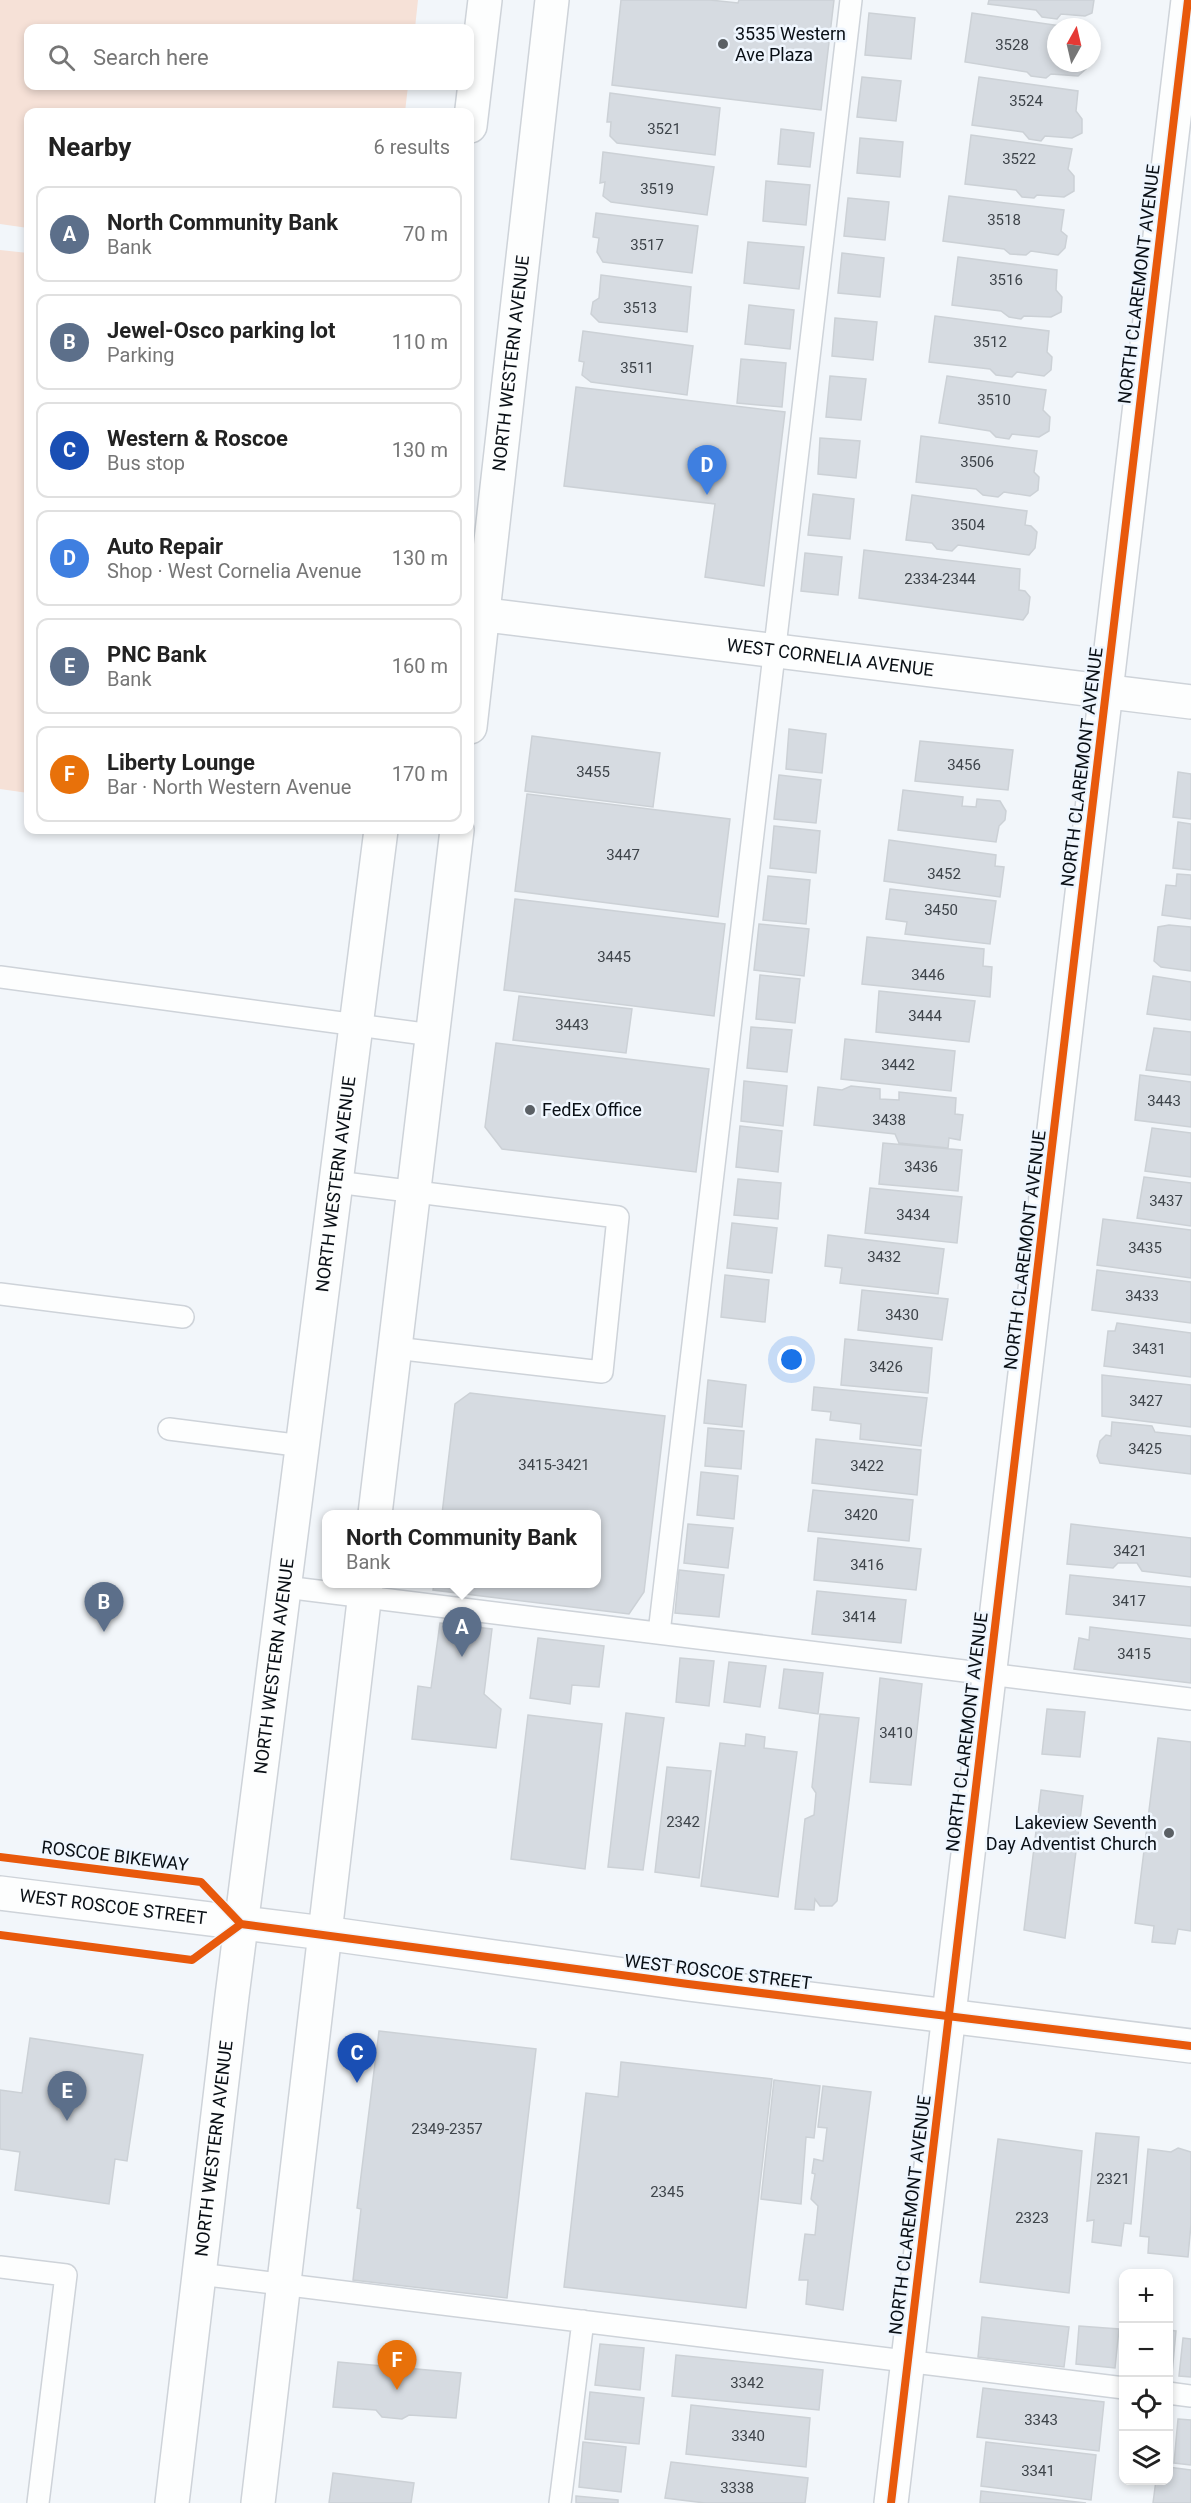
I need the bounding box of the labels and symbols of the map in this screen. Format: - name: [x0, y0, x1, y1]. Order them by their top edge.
- north arrow: [1047, 18, 1101, 72]
- place label: 3535 Western Ave Plaza: [735, 23, 846, 65]
- house number: 3528: [995, 36, 1029, 54]
- marker: 3535 Western Ave Plaza: [716, 37, 730, 51]
- house number: 3524: [1009, 92, 1043, 110]
- house number: 3521: [647, 120, 681, 138]
- house number: 3522: [1002, 150, 1036, 168]
- street label: NORTH CLAREMONT AVENUE: [1113, 163, 1164, 405]
- house number: 3519: [640, 180, 674, 198]
- house number: 3518: [987, 211, 1021, 229]
- house number: 3517: [630, 236, 664, 254]
- street label: NORTH WESTERN AVENUE: [488, 254, 533, 472]
- house number: 3516: [989, 271, 1023, 289]
- house number: 3513: [623, 299, 657, 317]
- house number: 3512: [973, 333, 1007, 351]
- house number: 3511: [620, 359, 654, 377]
- house number: 3510: [977, 391, 1011, 409]
- pin: D: [688, 446, 726, 495]
- house number: 3506: [960, 453, 994, 471]
- house number: 3504: [951, 516, 985, 534]
- house number: 2334-2344: [904, 570, 976, 588]
- street label: WEST CORNELIA AVENUE: [726, 634, 935, 680]
- street label: NORTH CLAREMONT AVENUE: [1056, 646, 1107, 888]
- house number: 3456: [947, 756, 981, 774]
- house number: 3455: [576, 763, 610, 781]
- house number: 3447: [606, 846, 640, 864]
- house number: 3452: [927, 865, 961, 883]
- house number: 3450: [924, 901, 958, 919]
- house number: 3445: [597, 948, 631, 966]
- house number: 3446: [911, 966, 945, 984]
- house number: 3444: [908, 1007, 942, 1025]
- house number: 3443: [555, 1016, 589, 1034]
- house number: 3442: [881, 1056, 915, 1074]
- street label: NORTH WESTERN AVENUE: [311, 1075, 359, 1293]
- house number: 3443: [1147, 1092, 1181, 1110]
- place label: FedEx Office: [542, 1099, 642, 1120]
- marker: FedEx Office: [523, 1103, 537, 1117]
- house number: 3438: [872, 1111, 906, 1129]
- street label: NORTH CLAREMONT AVENUE: [999, 1129, 1050, 1371]
- house number: 3436: [904, 1158, 938, 1176]
- house number: 3437: [1149, 1192, 1183, 1210]
- house number: 3434: [896, 1206, 930, 1224]
- house number: 3435: [1128, 1239, 1162, 1257]
- house number: 3432: [867, 1248, 901, 1266]
- house number: 3433: [1125, 1287, 1159, 1305]
- house number: 3430: [885, 1306, 919, 1324]
- house number: 3431: [1132, 1340, 1166, 1358]
- your location: [777, 1345, 806, 1374]
- house number: 3426: [869, 1358, 903, 1376]
- house number: 3427: [1129, 1392, 1163, 1410]
- house number: 3425: [1128, 1440, 1162, 1458]
- house number: 3415-3421: [518, 1456, 590, 1474]
- house number: 3422: [850, 1457, 884, 1475]
- house number: 3420: [844, 1506, 878, 1524]
- house number: 3421: [1113, 1542, 1147, 1560]
- house number: 3416: [850, 1556, 884, 1574]
- street label: NORTH WESTERN AVENUE: [249, 1557, 298, 1775]
- pin: B: [84, 1582, 124, 1632]
- house number: 3417: [1112, 1592, 1146, 1610]
- pin: A: [442, 1608, 482, 1657]
- house number: 3414: [842, 1608, 876, 1626]
- street label: NORTH CLAREMONT AVENUE: [941, 1611, 992, 1853]
- house number: 3415: [1117, 1645, 1151, 1663]
- house number: 3410: [879, 1724, 913, 1742]
- place label: Lakeview Seventh Day Adventist Church: [986, 1812, 1157, 1854]
- house number: 2342: [666, 1813, 700, 1831]
- marker: Lakeview Seventh Day Adventist Church: [1162, 1826, 1176, 1840]
- street label: ROSCOE BIKEWAY: [40, 1836, 190, 1875]
- street label: WEST ROSCOE STREET: [18, 1884, 208, 1928]
- street label: WEST ROSCOE STREET: [623, 1950, 813, 1993]
- pin: C: [338, 2034, 376, 2083]
- street label: NORTH WESTERN AVENUE: [190, 2039, 237, 2258]
- pin: E: [48, 2072, 86, 2121]
- street label: NORTH CLAREMONT AVENUE: [884, 2094, 935, 2336]
- house number: 2349-2357: [411, 2120, 483, 2138]
- house number: 2321: [1096, 2170, 1130, 2188]
- house number: 2345: [650, 2183, 684, 2201]
- house number: 2323: [1015, 2209, 1049, 2227]
- pin: F: [378, 2340, 416, 2390]
- house number: 3342: [730, 2374, 764, 2392]
- house number: 3343: [1024, 2411, 1058, 2429]
- house number: 3340: [731, 2427, 765, 2445]
- house number: 3341: [1021, 2462, 1055, 2480]
- house number: 3338: [720, 2479, 754, 2497]

